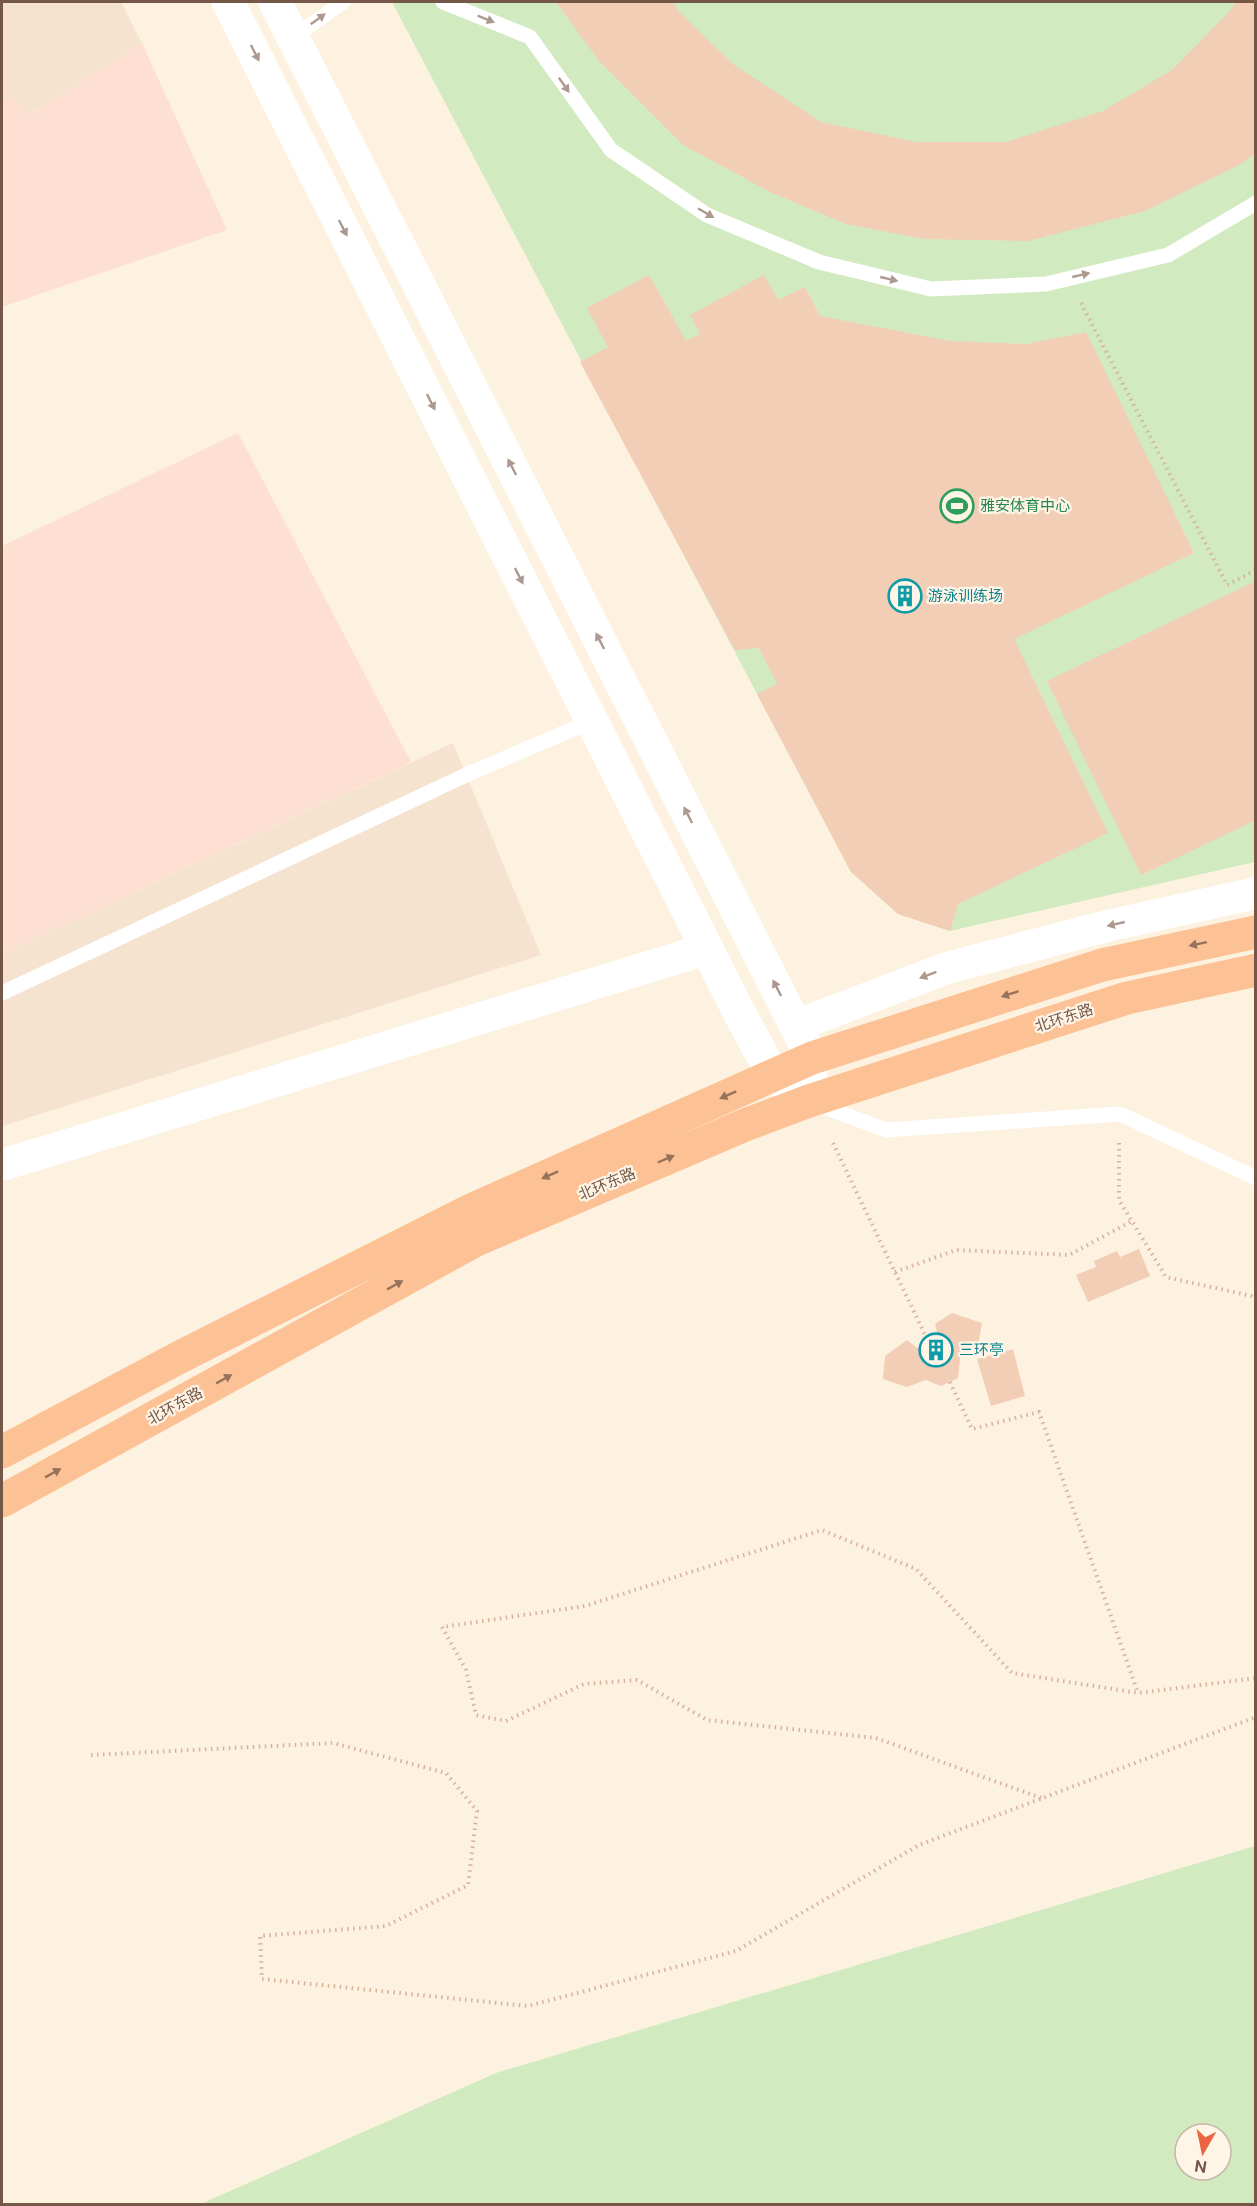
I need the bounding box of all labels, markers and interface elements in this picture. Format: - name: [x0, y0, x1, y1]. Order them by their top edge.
- one-way arrow: [310, 13, 326, 25]
- one-way arrow: [477, 15, 495, 24]
- one-way arrow: [250, 45, 260, 62]
- one-way arrow: [558, 76, 570, 92]
- one-way arrow: [698, 208, 714, 219]
- one-way arrow: [338, 219, 348, 236]
- one-way arrow: [1072, 270, 1091, 280]
- one-way arrow: [880, 274, 898, 284]
- one-way arrow: [426, 393, 435, 410]
- one-way arrow: [507, 458, 517, 475]
- sports icon: 雅安体育中心: [939, 488, 975, 524]
- place label: 雅安体育中心: [980, 497, 1070, 514]
- one-way arrow: [514, 567, 523, 584]
- building icon: 游泳训练场: [887, 578, 923, 614]
- place label: 游泳训练场: [928, 587, 1003, 604]
- one-way arrow: [595, 632, 605, 649]
- one-way arrow: [684, 806, 693, 823]
- one-way arrow: [1107, 919, 1126, 929]
- one-way arrow: [1189, 940, 1208, 949]
- one-way arrow: [919, 970, 937, 980]
- one-way arrow: [772, 980, 781, 997]
- one-way arrow: [1001, 990, 1019, 1000]
- street label: 北环东路: [1033, 1000, 1095, 1035]
- one-way arrow: [719, 1091, 737, 1101]
- one-way arrow: [658, 1154, 676, 1164]
- street label: 北环东路: [576, 1164, 638, 1203]
- one-way arrow: [541, 1170, 559, 1180]
- one-way arrow: [386, 1280, 403, 1290]
- building icon: 三环亭: [918, 1332, 954, 1368]
- place label: 三环亭: [959, 1341, 1004, 1358]
- one-way arrow: [215, 1374, 232, 1384]
- street label: 北环东路: [144, 1384, 205, 1428]
- one-way arrow: [45, 1468, 62, 1478]
- north arrow: [1173, 2122, 1233, 2182]
- text: N: [1193, 2156, 1208, 2177]

